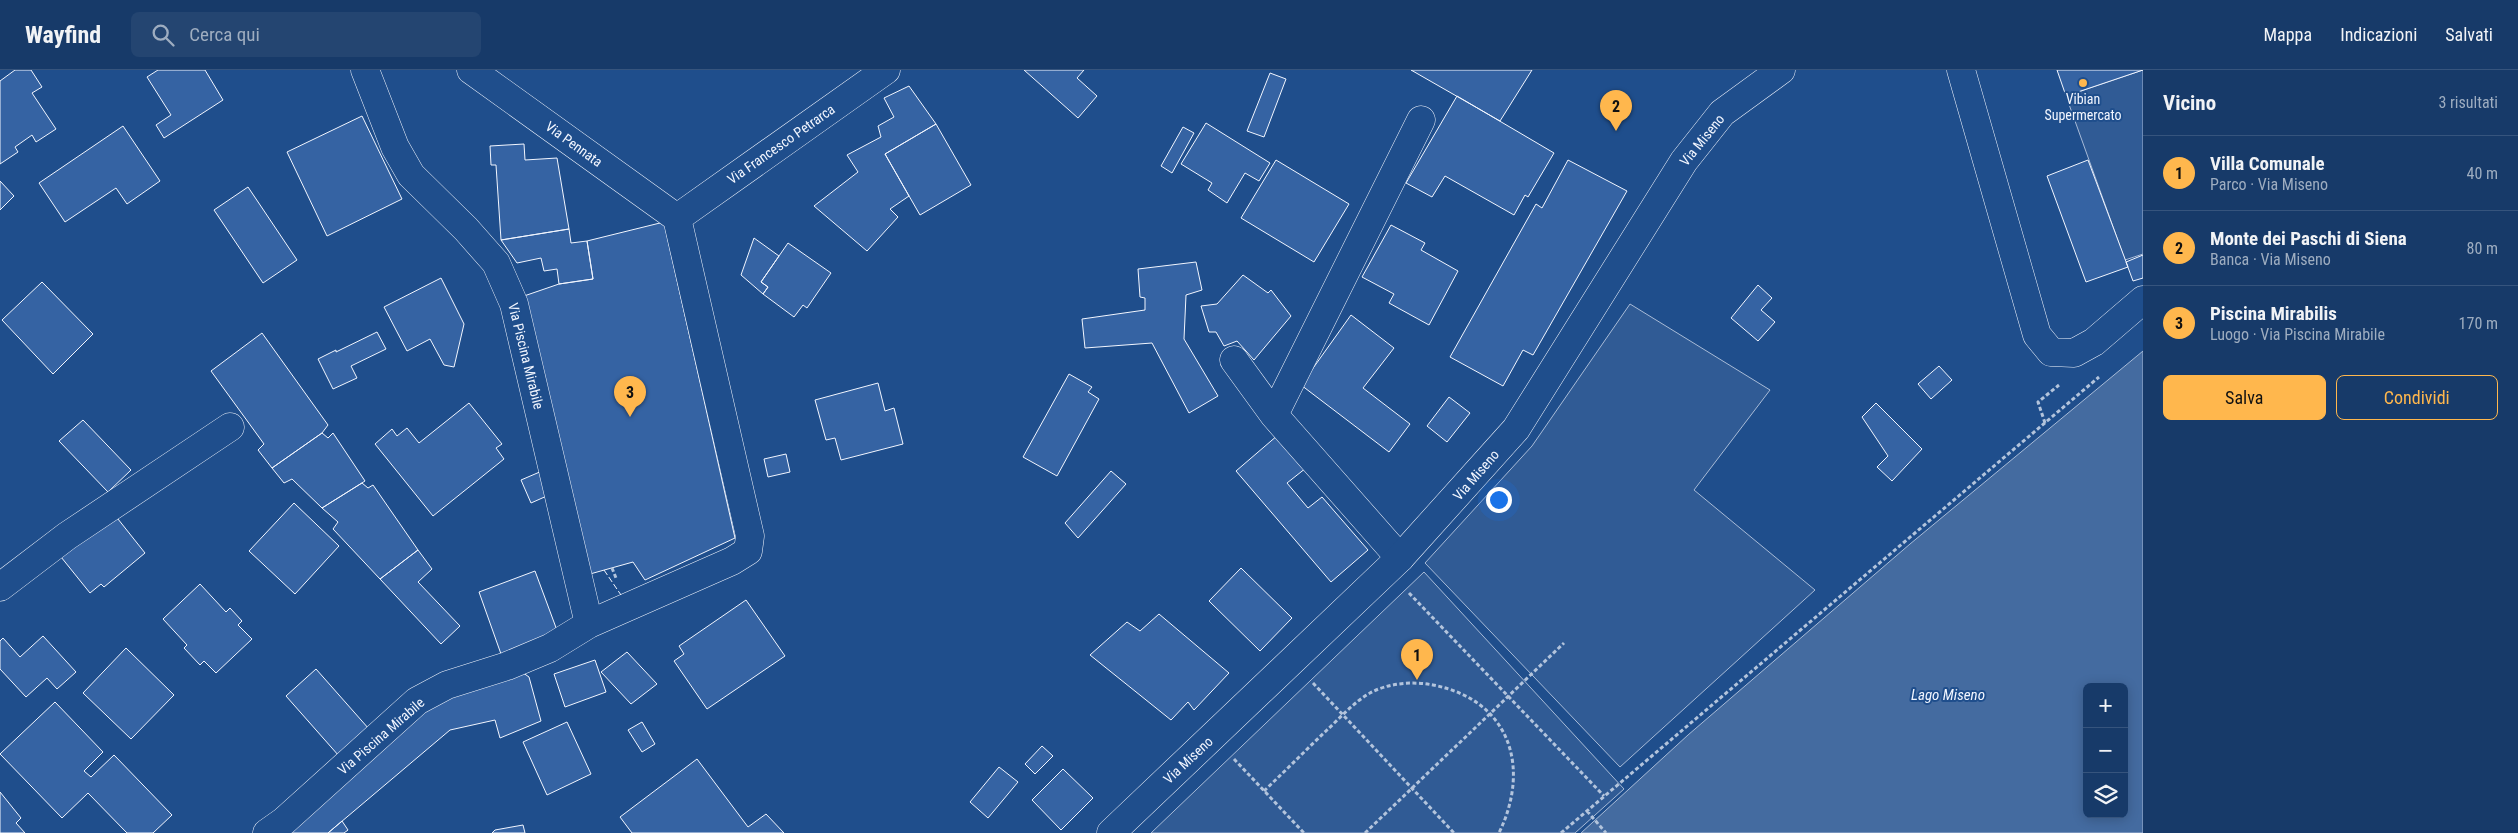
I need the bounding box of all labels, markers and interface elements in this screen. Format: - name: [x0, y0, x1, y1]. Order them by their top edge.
- search box: [131, 12, 481, 57]
- text: Wayfind: [25, 21, 101, 49]
- icon: search: [149, 21, 177, 49]
- text: Cerca qui: [189, 23, 260, 46]
- text: Mappa: [2264, 24, 2312, 45]
- text: Indicazioni: [2340, 24, 2417, 45]
- text: Salvati: [2445, 24, 2493, 45]
- marker: Vibian Supermercato: [2077, 77, 2089, 89]
- pin: 2: [1600, 90, 1632, 131]
- place label: Vibian Supermercato: [2044, 91, 2122, 123]
- text: Vicino: [2163, 91, 2216, 115]
- text: 3 risultati: [2438, 93, 2498, 112]
- street label: Via Francesco Petrarca: [724, 101, 838, 187]
- street label: Via Miseno: [1676, 111, 1728, 169]
- street label: Via Pennata: [542, 118, 606, 170]
- text: Villa Comunale: [2210, 152, 2325, 175]
- text: 1: [2175, 164, 2183, 183]
- text: 40 m: [2466, 164, 2498, 183]
- text: Parco · Via Miseno: [2210, 175, 2328, 194]
- text: Monte dei Paschi di Siena: [2210, 227, 2407, 250]
- text: 2: [2175, 239, 2183, 258]
- text: 80 m: [2466, 239, 2498, 258]
- text: Banca · Via Miseno: [2210, 250, 2331, 269]
- street label: Via Piscina Mirabile: [505, 301, 547, 411]
- text: Piscina Mirabilis: [2210, 302, 2337, 325]
- text: 3: [2175, 314, 2183, 333]
- text: 170 m: [2459, 314, 2498, 333]
- text: Luogo · Via Piscina Mirabile: [2210, 325, 2385, 344]
- button: Salva: [2163, 375, 2326, 420]
- button: Condividi: [2336, 375, 2498, 420]
- pin: 3: [614, 376, 646, 417]
- street label: Via Miseno: [1450, 447, 1502, 503]
- your location: [1486, 487, 1512, 513]
- pin: 1: [1401, 639, 1433, 680]
- map controls: [2083, 683, 2128, 818]
- button: +: [2083, 683, 2128, 728]
- water label: Lago Miseno: [1911, 686, 1985, 704]
- street label: Via Piscina Mirabile: [335, 694, 428, 778]
- button: −: [2083, 728, 2128, 773]
- street label: Via Miseno: [1160, 733, 1216, 787]
- button: layers: [2083, 773, 2128, 818]

